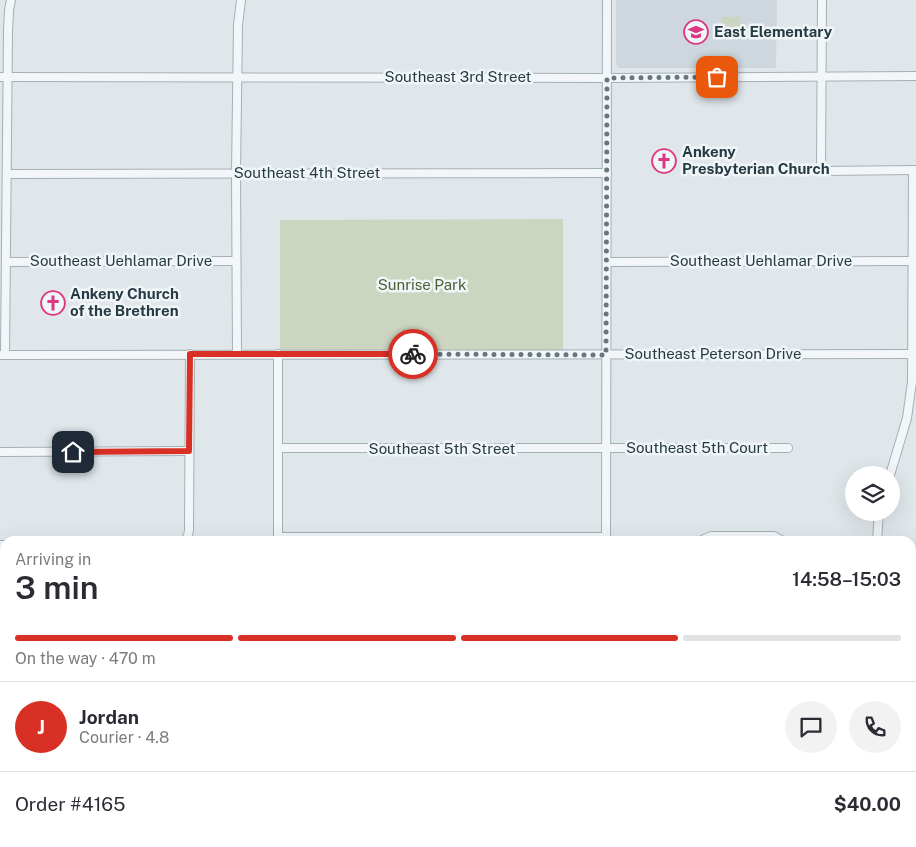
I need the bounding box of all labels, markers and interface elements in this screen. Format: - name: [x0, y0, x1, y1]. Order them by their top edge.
- school or university icon: East Elementary: [683, 19, 709, 45]
- place label: East Elementary: [714, 23, 833, 40]
- pin: [696, 56, 738, 98]
- icon: bag: [703, 63, 731, 91]
- street label: Southeast 3rd Street: [385, 68, 532, 85]
- place label: Ankeny Presbyterian Church: [682, 143, 830, 177]
- church icon: Ankeny Presbyterian Church: [651, 148, 677, 174]
- street label: Southeast 4th Street: [234, 164, 380, 181]
- street label: Southeast Uehlamar Drive: [30, 252, 212, 269]
- street label: Southeast Uehlamar Drive: [670, 252, 852, 269]
- park label: Sunrise Park: [378, 276, 466, 293]
- place label: Ankeny Church of the Brethren: [70, 285, 179, 319]
- church icon: Ankeny Church of the Brethren: [40, 290, 66, 316]
- courier: [388, 329, 438, 379]
- icon: bike: [399, 340, 427, 368]
- street label: Southeast Peterson Drive: [625, 345, 802, 362]
- pin: [52, 431, 94, 473]
- icon: home: [59, 438, 87, 466]
- street label: Southeast 5th Court: [626, 439, 768, 456]
- street label: Southeast 5th Street: [369, 440, 516, 457]
- map controls: [845, 466, 900, 521]
- button: layers: [845, 466, 900, 521]
- text: Arriving in: [15, 550, 91, 569]
- text: 14:58–15:03: [792, 568, 901, 590]
- text: 3 min: [15, 569, 99, 606]
- text: On the way · 470 m: [15, 649, 156, 668]
- button: chat: [785, 701, 837, 753]
- button: phone: [849, 701, 901, 753]
- text: Jordan: [79, 706, 139, 728]
- text: J: [37, 716, 45, 738]
- text: Courier · 4.8: [79, 728, 169, 747]
- text: Order #4165: [15, 793, 125, 815]
- text: $40.00: [834, 793, 901, 815]

